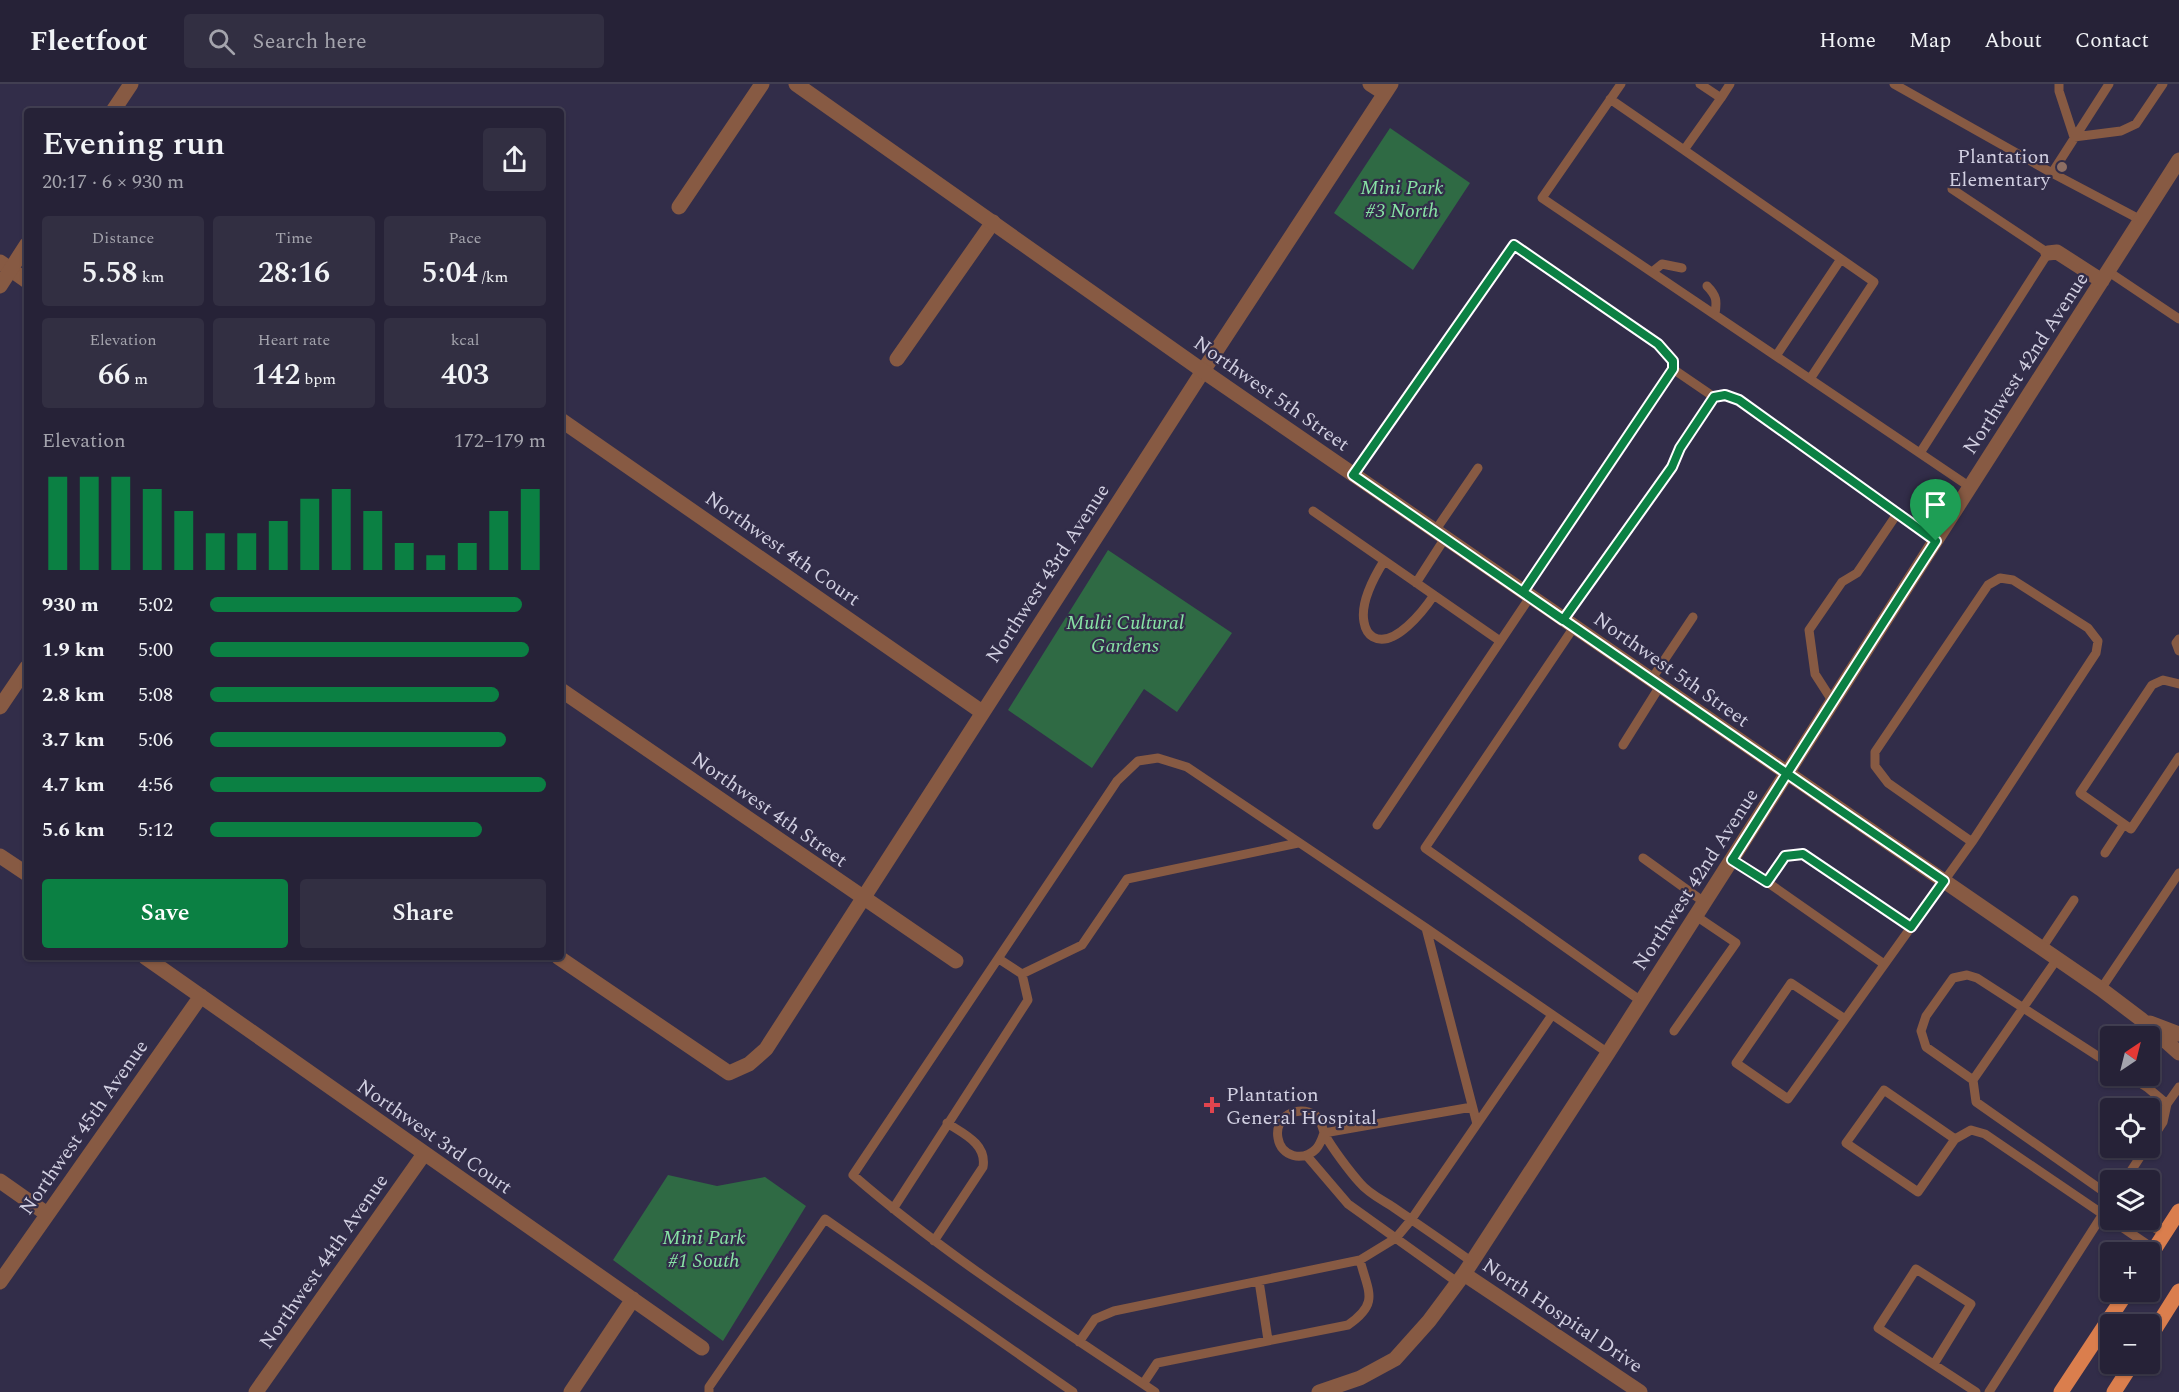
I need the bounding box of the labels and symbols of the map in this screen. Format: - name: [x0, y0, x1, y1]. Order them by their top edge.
- place label: Plantation Elementary: [1948, 142, 2051, 195]
- marker: Plantation Elementary: [2055, 160, 2069, 174]
- park label: Mini Park #3 North: [1360, 173, 1444, 226]
- street label: Northwest 42nd Avenue: [1955, 266, 2096, 461]
- street label: Northwest 5th Street: [1187, 329, 1356, 459]
- street label: Northwest 43rd Avenue: [978, 478, 1117, 669]
- pin: [1910, 479, 1961, 541]
- street label: Northwest 4th Court: [699, 484, 866, 614]
- street label: Northwest 5th Street: [1587, 605, 1756, 735]
- park label: Multi Cultural Gardens: [1066, 608, 1184, 661]
- street label: Northwest 4th Street: [685, 745, 854, 875]
- street label: Northwest 42nd Avenue: [1625, 782, 1766, 977]
- north arrow: [2100, 1026, 2160, 1086]
- street label: Northwest 45th Avenue: [12, 1034, 156, 1221]
- street label: Northwest 3rd Court: [350, 1072, 518, 1202]
- place label: Plantation General Hospital: [1226, 1080, 1377, 1133]
- marker: Plantation General Hospital: [1203, 1096, 1221, 1114]
- street label: Northwest 44th Avenue: [252, 1168, 396, 1355]
- park label: Mini Park #1 South: [662, 1223, 746, 1276]
- street label: North Hospital Drive: [1476, 1251, 1649, 1381]

